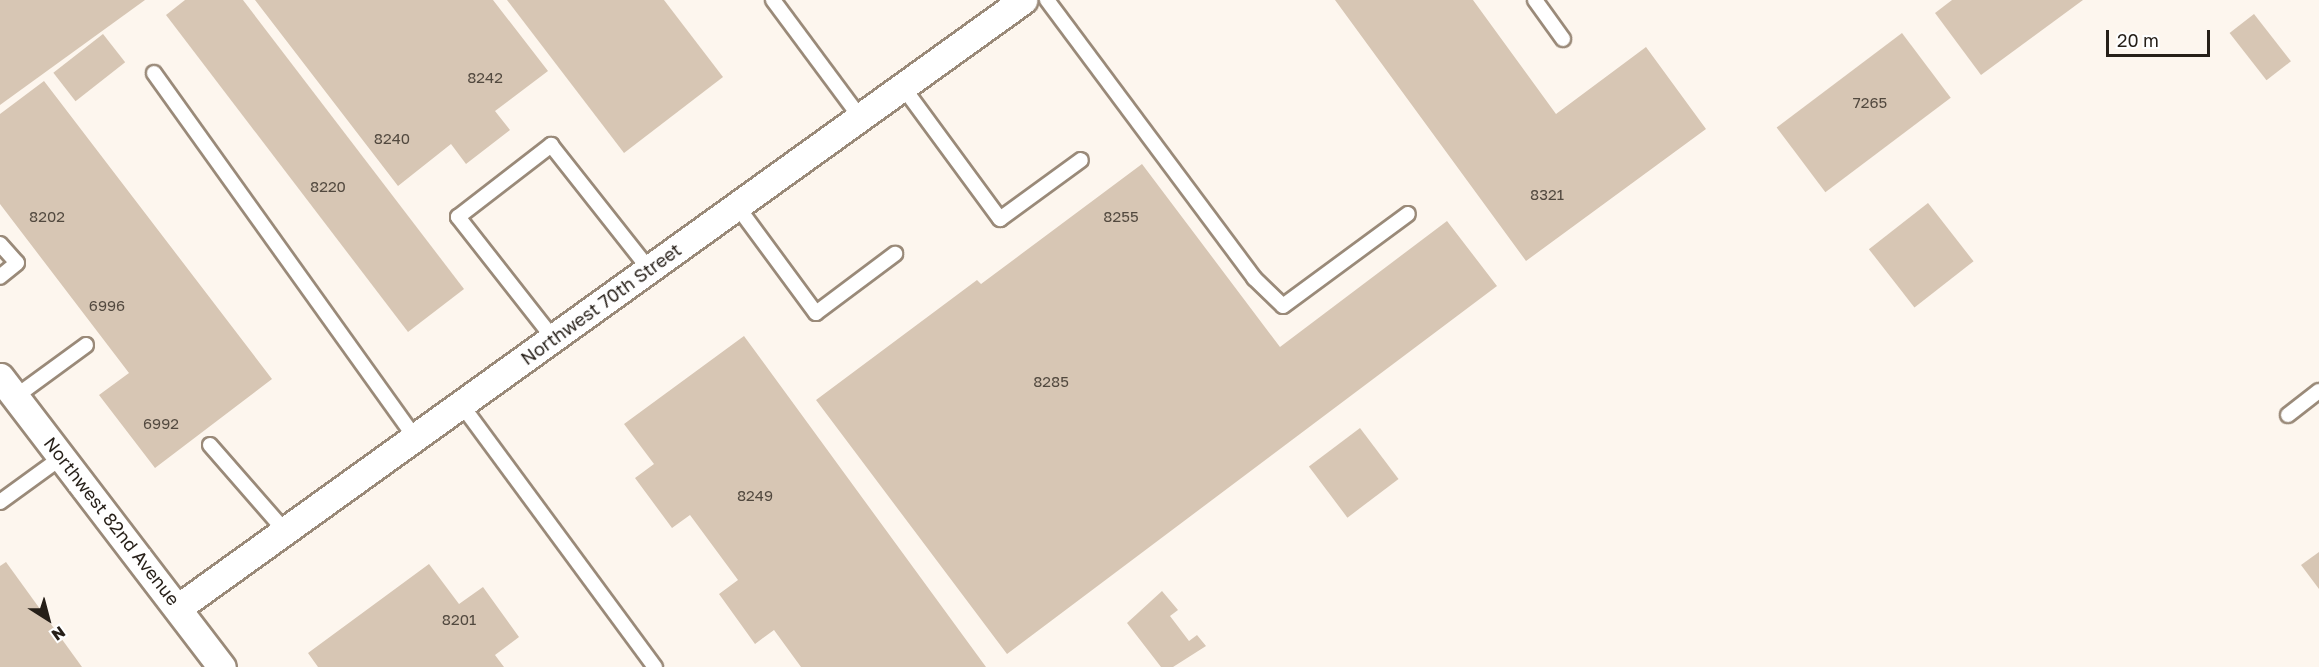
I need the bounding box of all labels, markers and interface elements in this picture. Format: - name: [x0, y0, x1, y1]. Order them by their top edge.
- scale bar: [2109, 18, 2212, 56]
- text: 20 m: [2117, 29, 2159, 51]
- house number: 8242: [467, 69, 503, 87]
- house number: 7265: [1853, 94, 1887, 112]
- house number: 8240: [374, 130, 410, 148]
- house number: 8220: [310, 178, 346, 196]
- house number: 8321: [1530, 186, 1564, 204]
- house number: 8202: [29, 208, 65, 226]
- house number: 8255: [1103, 208, 1139, 226]
- street label: Northwest 70th Street: [517, 239, 685, 369]
- house number: 6996: [89, 297, 125, 315]
- house number: 8285: [1033, 373, 1069, 391]
- house number: 6992: [143, 415, 179, 433]
- street label: Northwest 82nd Avenue: [40, 433, 184, 609]
- house number: 8249: [737, 487, 773, 505]
- north arrow: [18, 589, 78, 649]
- house number: 8201: [442, 611, 476, 629]
- text: N: [48, 622, 69, 645]

